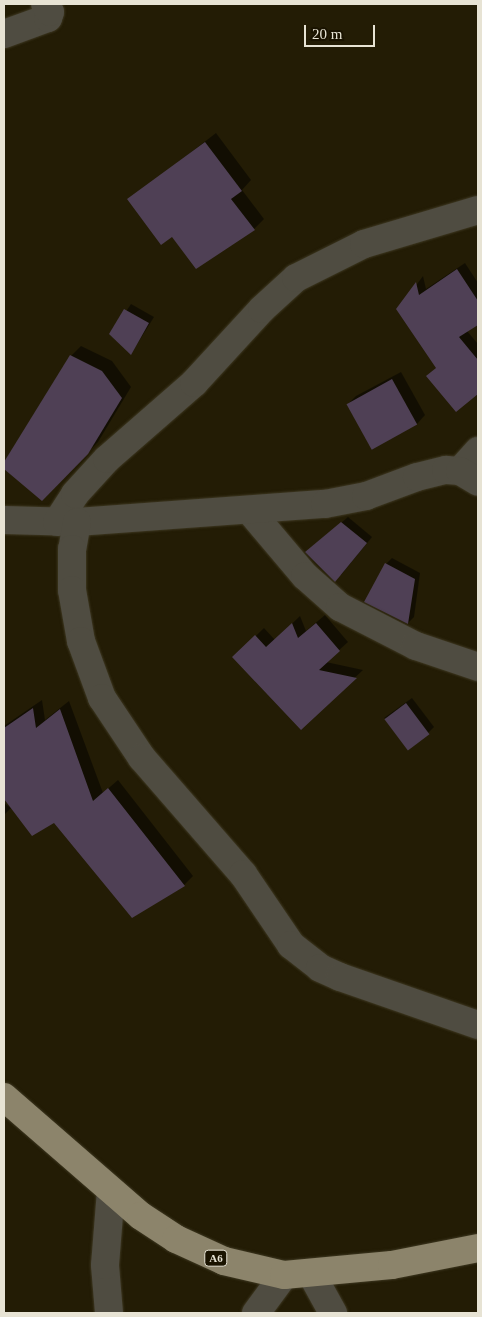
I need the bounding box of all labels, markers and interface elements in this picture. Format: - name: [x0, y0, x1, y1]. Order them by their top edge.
- scale bar: [307, 15, 378, 47]
- text: 20 m: [312, 26, 342, 42]
- road number: A6: [204, 1250, 228, 1266]

